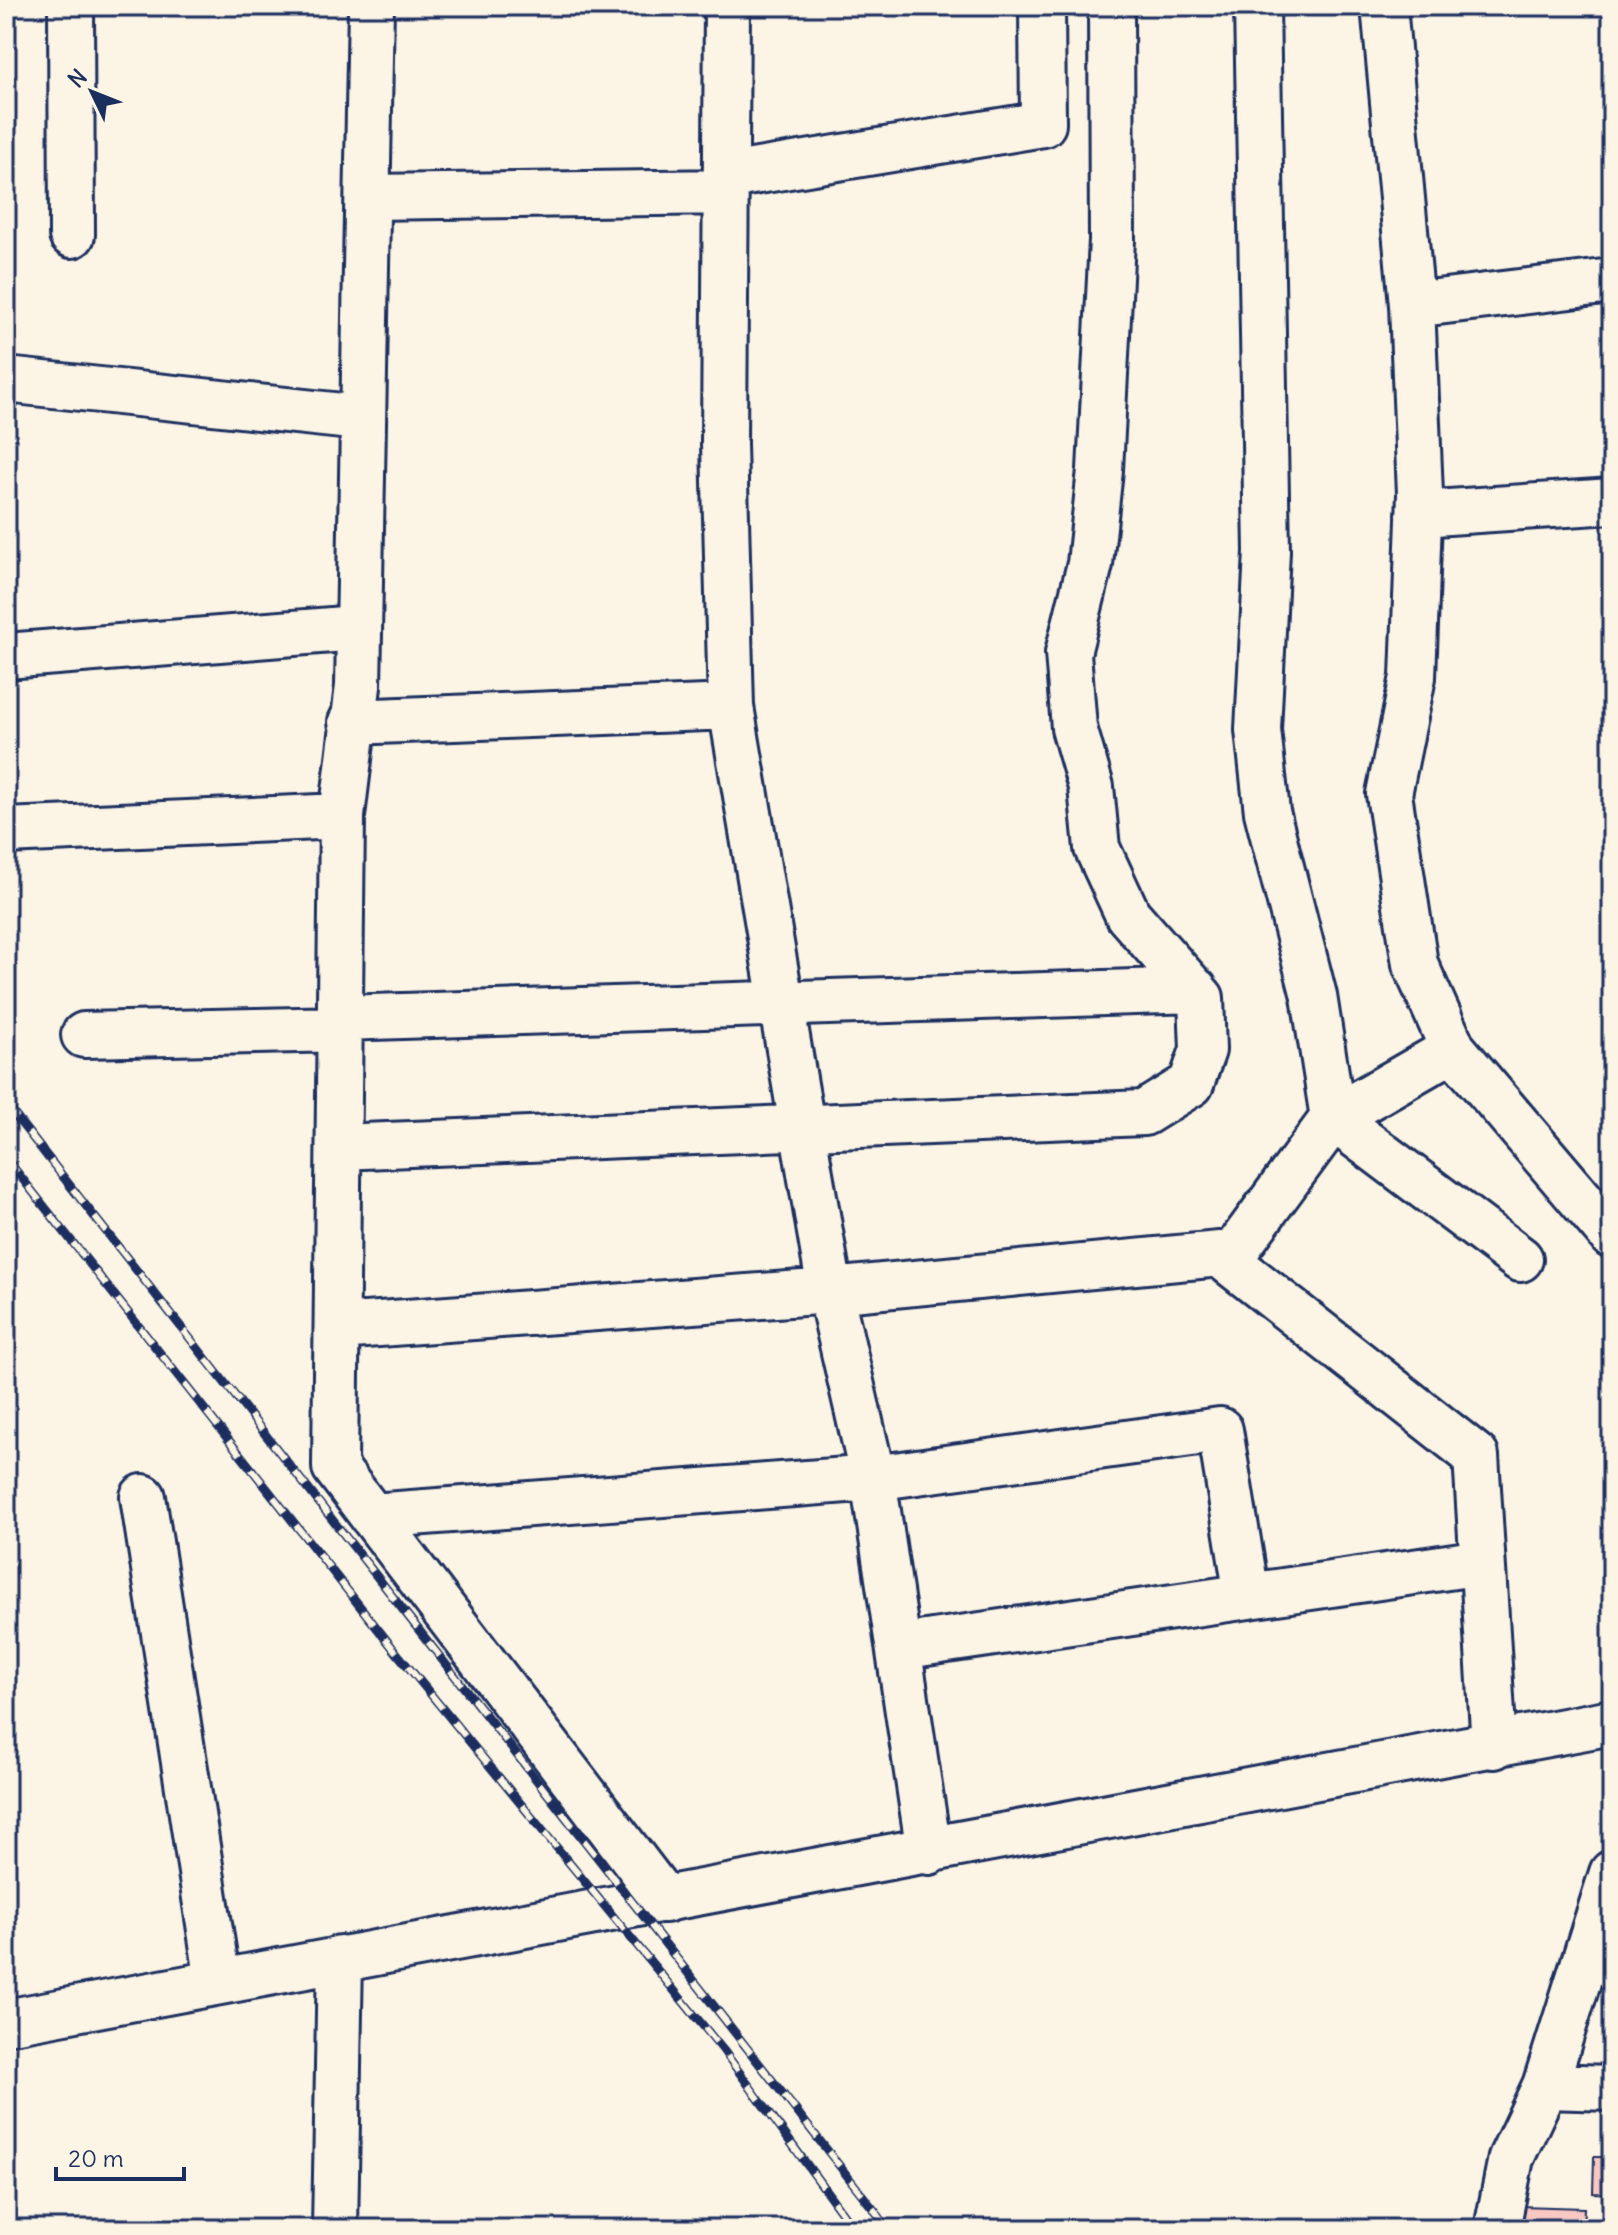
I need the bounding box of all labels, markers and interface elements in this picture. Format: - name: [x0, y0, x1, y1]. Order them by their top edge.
- north arrow: [52, 52, 132, 132]
- text: N: [62, 63, 93, 93]
- scale bar: [56, 2131, 184, 2181]
- text: 20 m: [68, 2143, 124, 2173]

